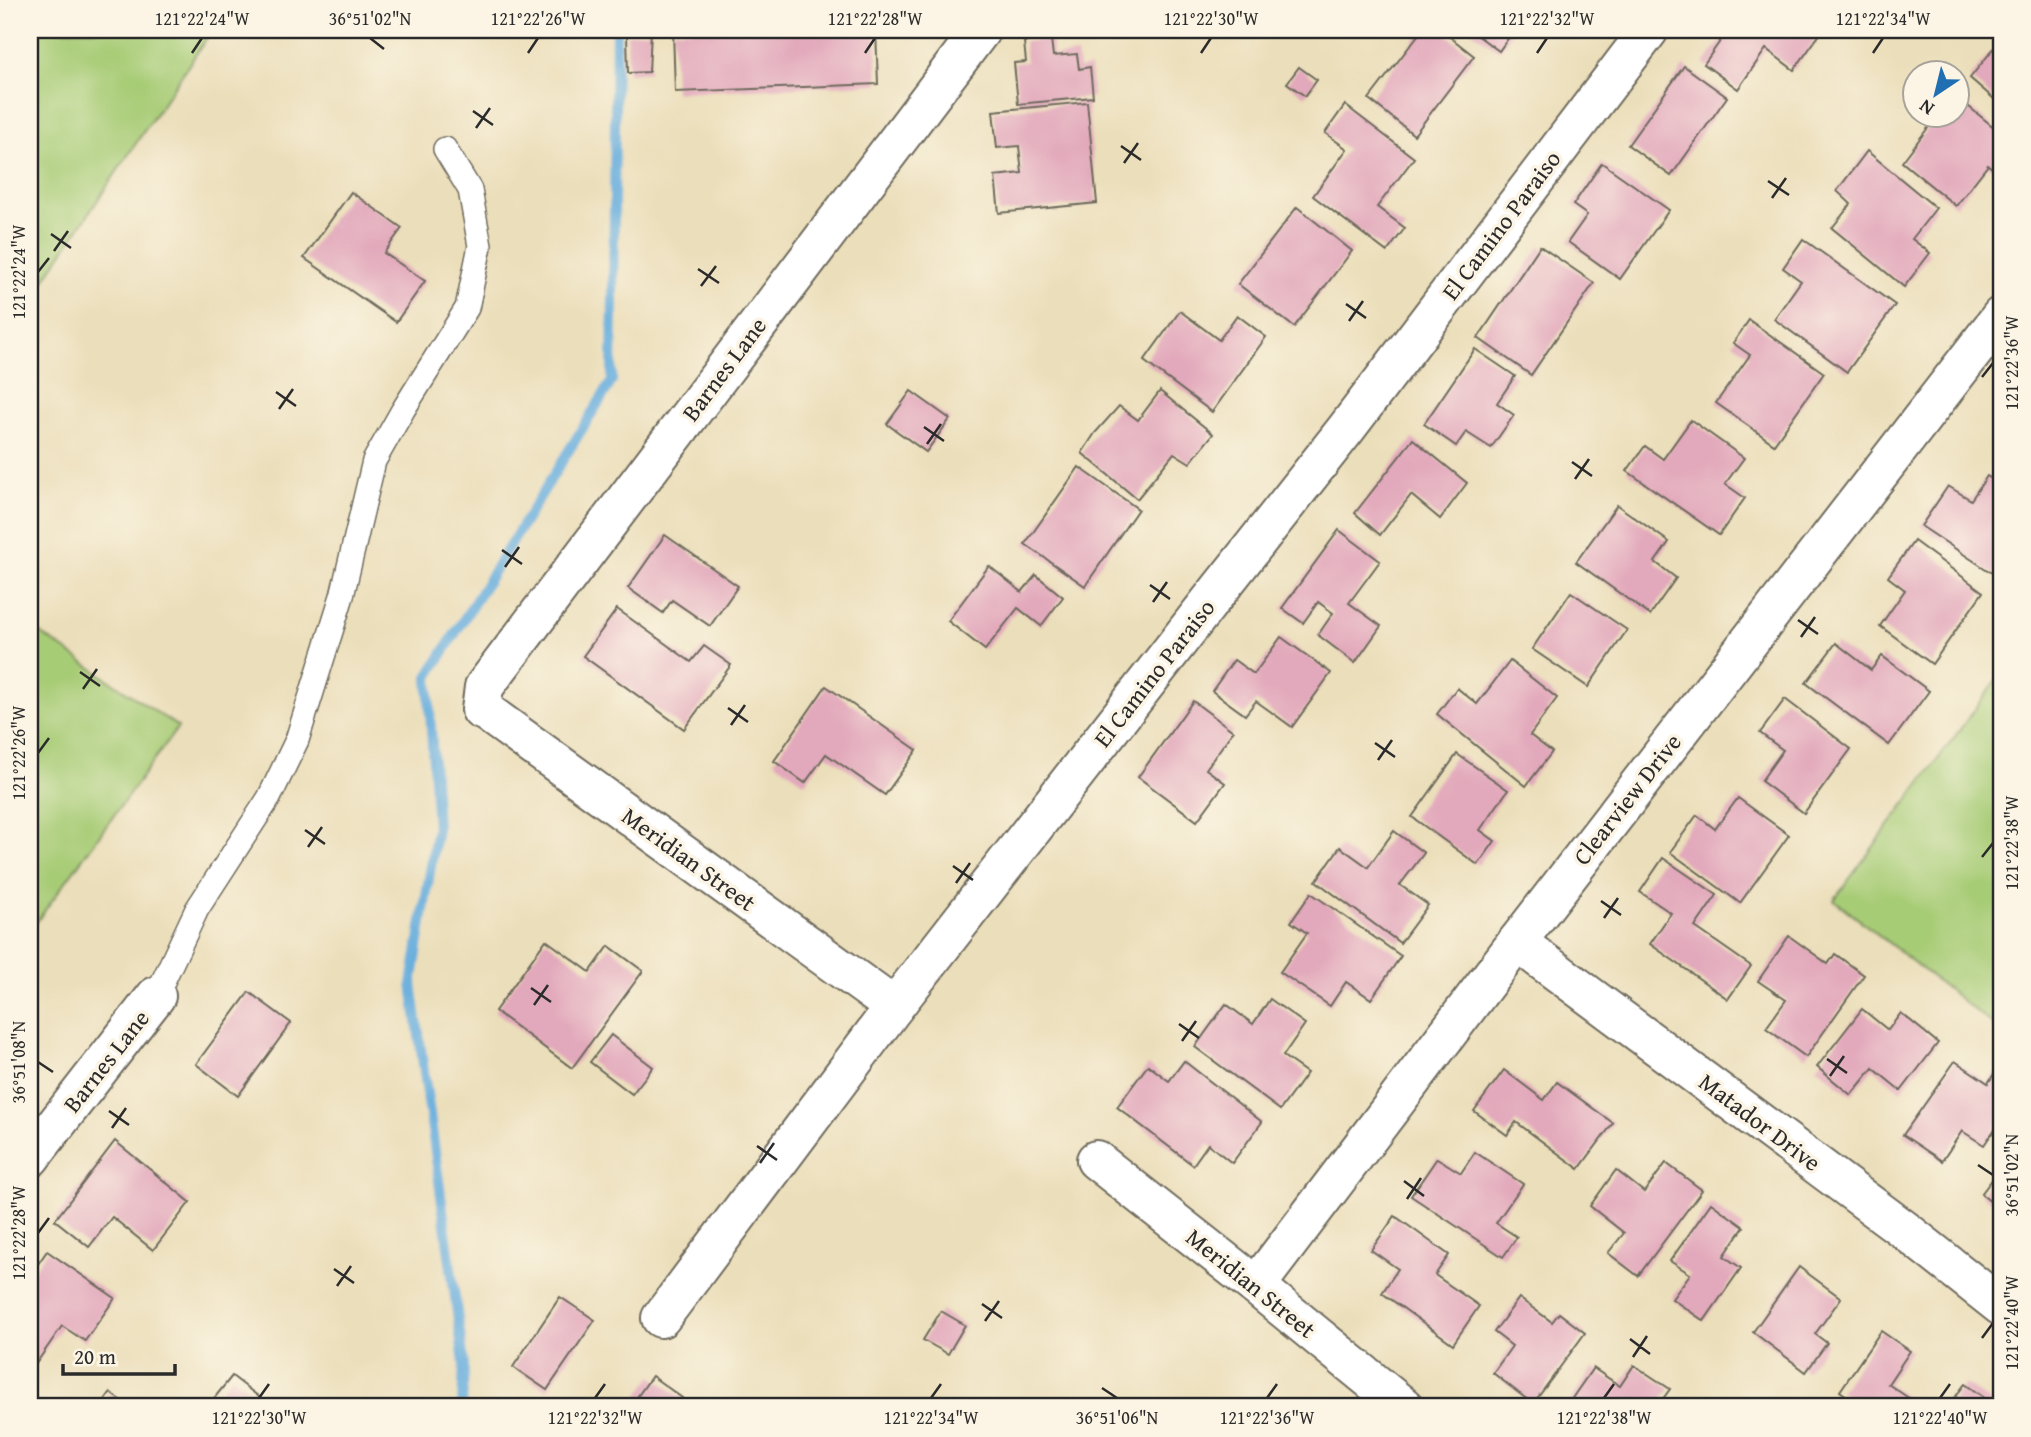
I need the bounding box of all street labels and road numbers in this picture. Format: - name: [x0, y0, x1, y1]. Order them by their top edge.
- street label: El Camino Paraiso: [1433, 143, 1569, 307]
- street label: Barnes Lane: [673, 310, 775, 428]
- street label: El Camino Paraiso: [1085, 591, 1223, 755]
- street label: Clearview Drive: [1564, 726, 1690, 872]
- street label: Meridian Street: [615, 798, 764, 920]
- street label: Barnes Lane: [55, 1002, 157, 1120]
- street label: Matador Drive: [1692, 1064, 1828, 1180]
- street label: Meridian Street: [1179, 1220, 1324, 1347]

